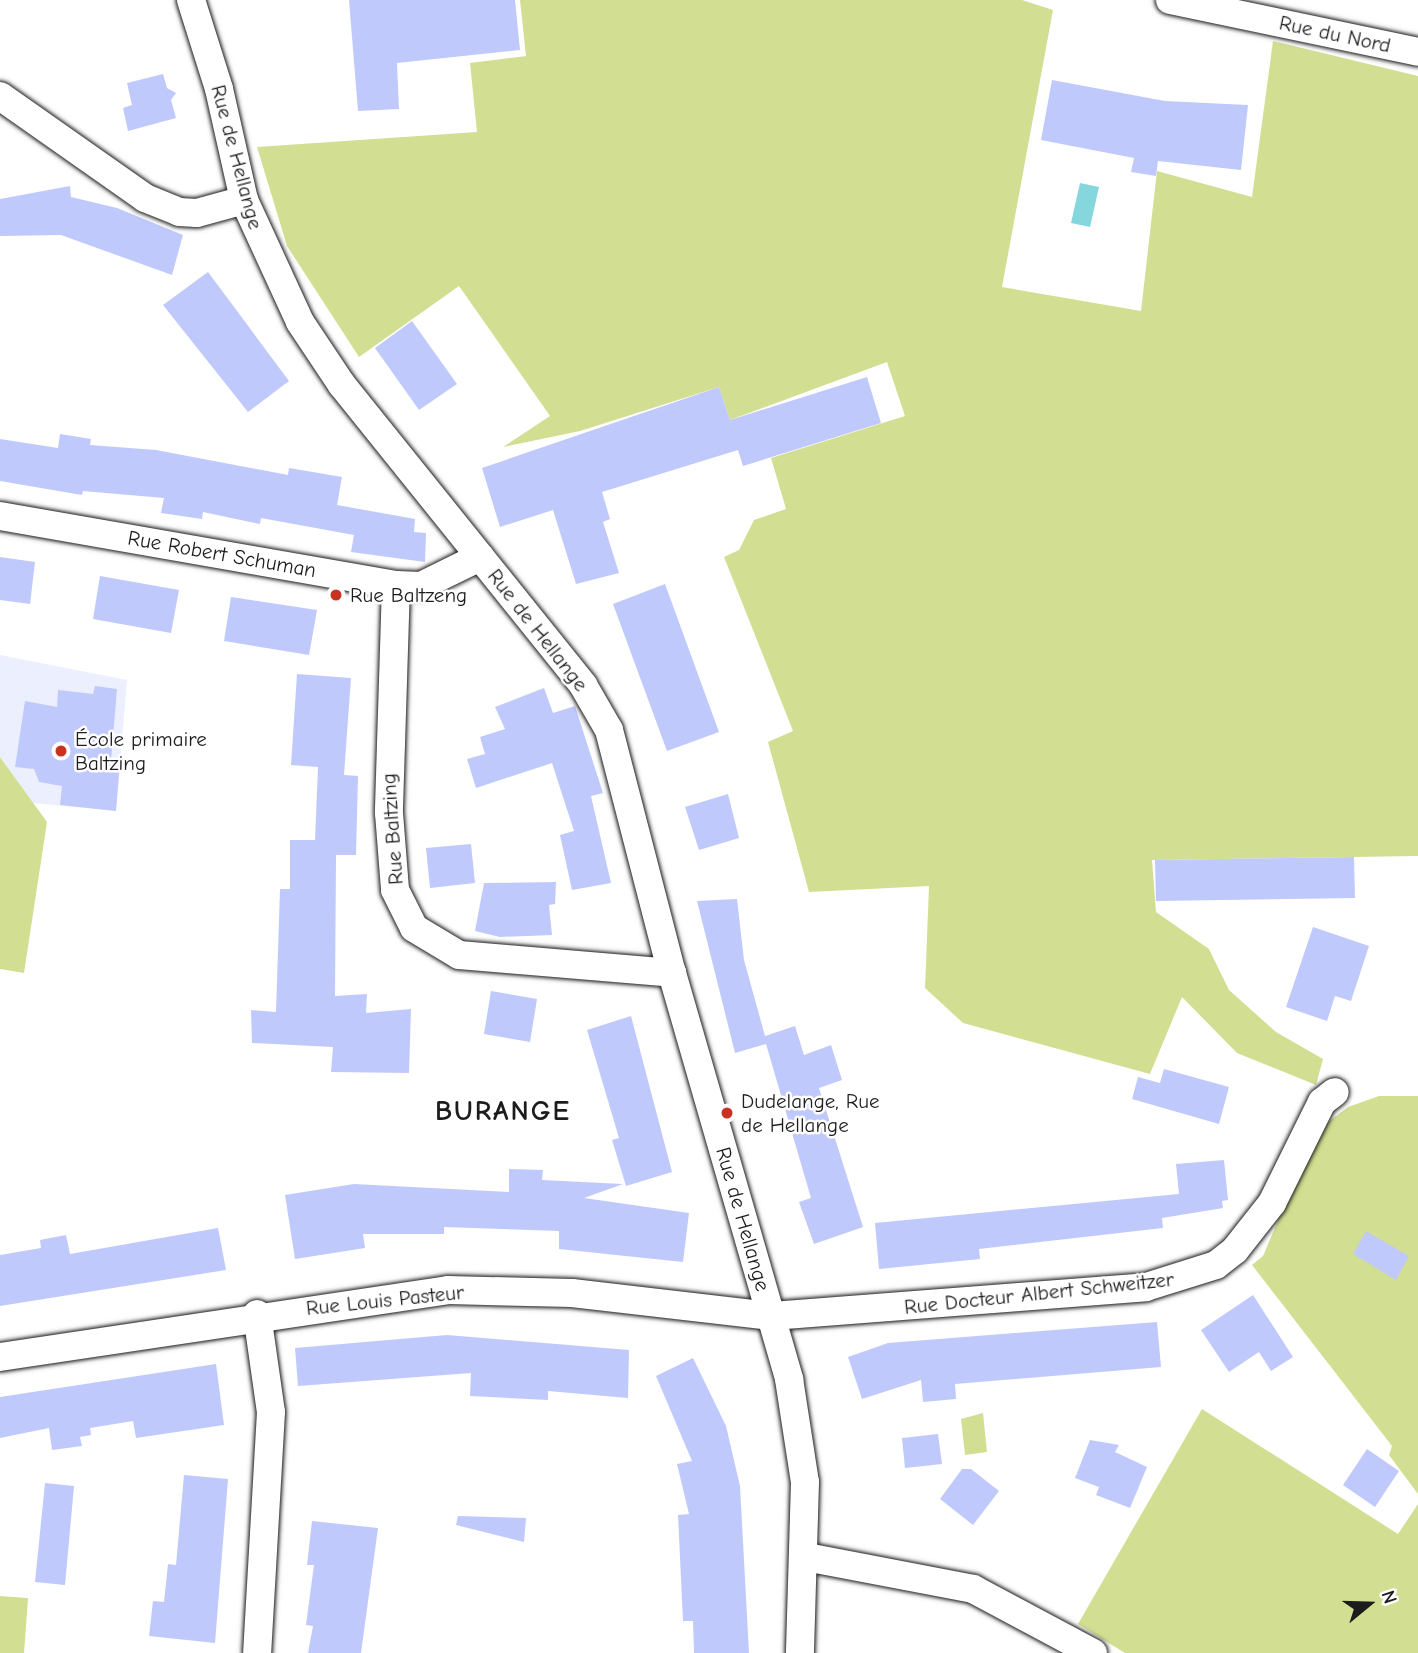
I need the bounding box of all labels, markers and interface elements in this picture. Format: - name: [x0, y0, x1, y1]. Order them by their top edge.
- street label: Rue du Nord: [1277, 10, 1393, 58]
- street label: Rue de Hellange: [206, 82, 268, 232]
- street label: Rue Robert Schuman: [126, 525, 318, 583]
- street label: Rue de Hellange: [482, 564, 594, 696]
- place label: Rue Baltzeng: [350, 582, 467, 608]
- marker: Rue Baltzeng: [328, 587, 344, 603]
- place label: École primaire Baltzing: [75, 726, 207, 776]
- marker: École primaire Baltzing: [53, 743, 69, 759]
- street label: Rue Baltzing: [376, 772, 408, 886]
- place label: Dudelange, Rue de Hellange: [741, 1088, 880, 1138]
- district label: BURANGE: [436, 1094, 570, 1128]
- marker: Dudelange, Rue de Hellange: [719, 1105, 735, 1121]
- street label: Rue de Hellange: [710, 1144, 776, 1294]
- street label: Rue Docteur Albert Schweitzer: [903, 1266, 1175, 1320]
- street label: Rue Louis Pasteur: [305, 1279, 465, 1321]
- north arrow: [1334, 1569, 1404, 1639]
- text: N: [1376, 1588, 1401, 1607]

